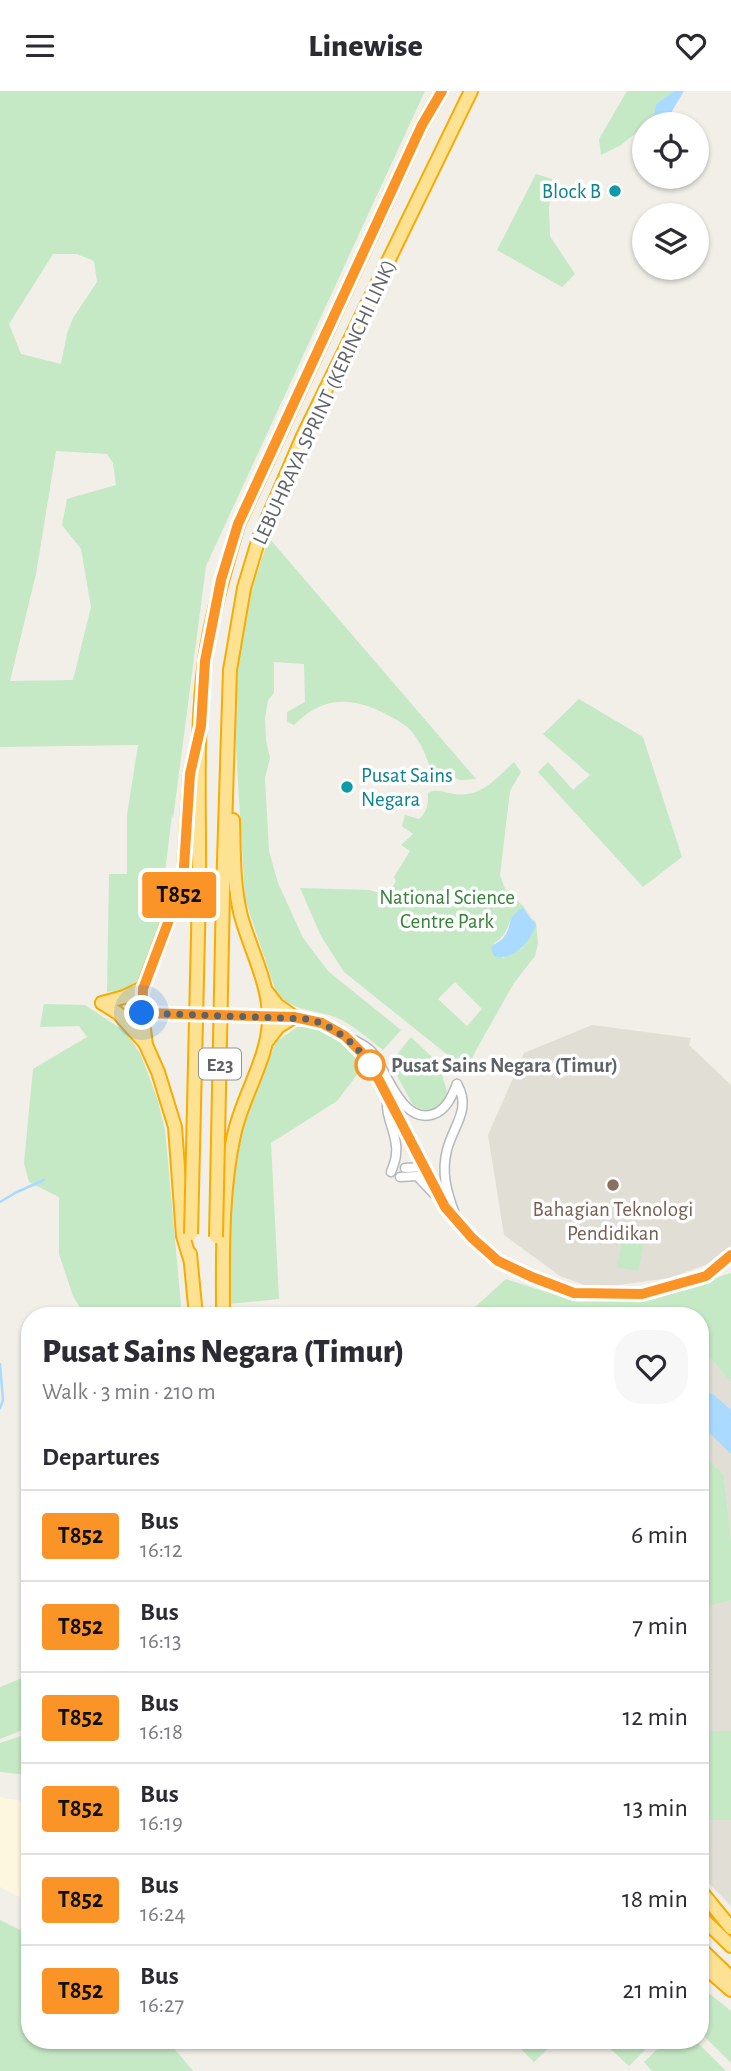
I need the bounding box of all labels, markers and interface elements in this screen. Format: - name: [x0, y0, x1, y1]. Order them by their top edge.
- icon: menu: [21, 27, 59, 65]
- icon: heart: [672, 27, 710, 65]
- text: Linewise: [308, 30, 423, 62]
- map controls: [632, 112, 709, 280]
- button: locate: [632, 112, 709, 189]
- place label: Block B: [542, 181, 601, 202]
- marker: Block B: [607, 183, 623, 199]
- button: layers: [632, 203, 709, 280]
- street label: LEBUHRAYA SPRINT (KERINCHI LINK): [249, 256, 400, 548]
- place label: Pusat Sains Negara: [361, 765, 453, 810]
- marker: Pusat Sains Negara: [339, 779, 355, 795]
- line badge: T852: [130, 872, 228, 918]
- text: T852: [156, 883, 202, 907]
- park label: National Science Centre Park: [379, 887, 515, 932]
- your location: [124, 995, 159, 1030]
- road number: E23: [199, 1049, 241, 1079]
- marker: Pusat Sains Negara (Timur): [355, 1050, 385, 1080]
- place label: Pusat Sains Negara (Timur): [391, 1055, 618, 1076]
- marker: Bahagian Teknologi Pendidikan: [605, 1177, 621, 1193]
- place label: Bahagian Teknologi Pendidikan: [533, 1199, 693, 1244]
- button: heart: [614, 1330, 688, 1404]
- text: Pusat Sains Negara (Timur): [42, 1336, 405, 1369]
- text: Walk · 3 min · 210 m: [42, 1381, 216, 1404]
- text: Departures: [42, 1444, 160, 1470]
- text: Bus: [140, 1508, 179, 1534]
- text: 6 min: [631, 1522, 688, 1548]
- text: T852: [58, 1524, 103, 1548]
- text: 16:12: [140, 1539, 182, 1562]
- text: Bus: [140, 1599, 179, 1625]
- text: 7 min: [632, 1613, 688, 1639]
- text: T852: [58, 1615, 103, 1639]
- text: 16:13: [140, 1630, 181, 1653]
- text: Bus: [140, 1690, 179, 1716]
- text: 12 min: [622, 1704, 688, 1730]
- text: T852: [58, 1706, 103, 1730]
- text: 16:18: [140, 1721, 183, 1744]
- text: Bus: [140, 1781, 179, 1807]
- text: 13 min: [624, 1795, 688, 1821]
- text: T852: [58, 1797, 103, 1821]
- text: 16:19: [140, 1812, 183, 1835]
- text: Bus: [140, 1872, 179, 1898]
- text: 18 min: [622, 1886, 688, 1912]
- text: T852: [58, 1888, 103, 1912]
- text: 16:24: [140, 1903, 186, 1926]
- text: Bus: [140, 1963, 179, 1989]
- text: 21 min: [622, 1977, 688, 2003]
- text: T852: [58, 1979, 103, 2003]
- text: 16:27: [140, 1994, 184, 2017]

